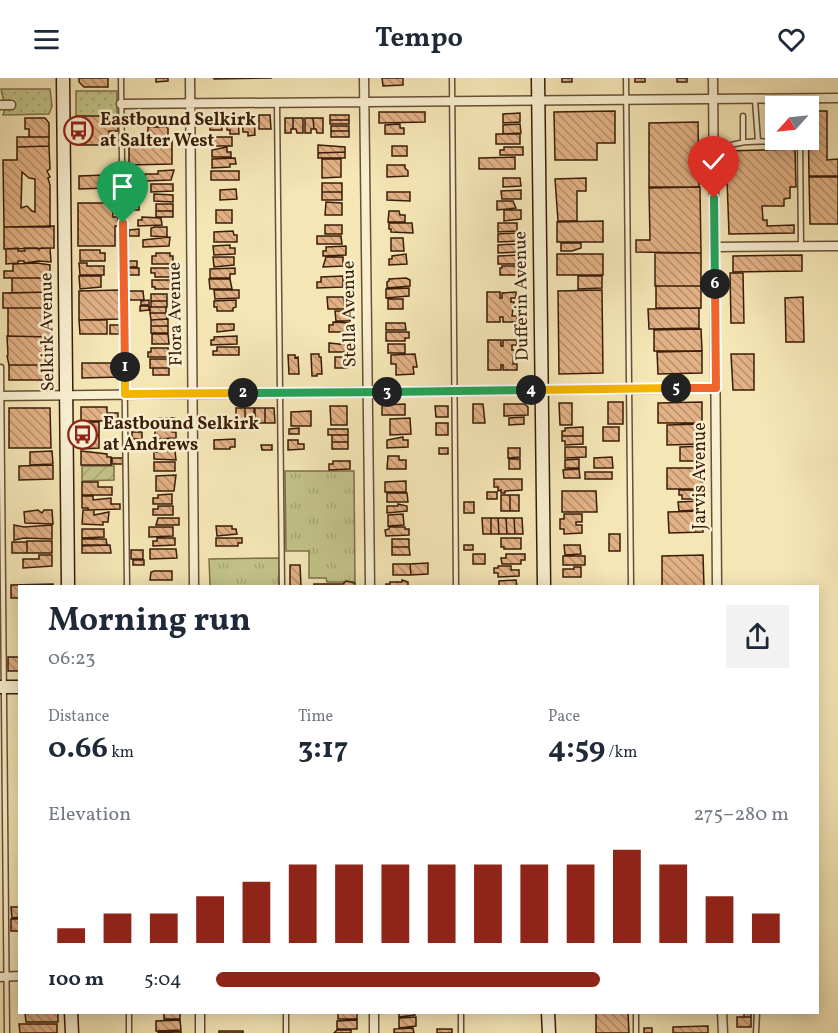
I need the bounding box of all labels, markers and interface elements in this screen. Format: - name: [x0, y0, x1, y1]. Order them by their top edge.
- text: Tempo: [375, 20, 463, 58]
- icon: menu: [30, 23, 63, 56]
- icon: heart: [775, 23, 808, 56]
- north arrow: [765, 96, 819, 150]
- map controls: [765, 96, 819, 150]
- place label: Eastbound Selkirk at Salter West: [100, 108, 256, 154]
- bus stop icon: Eastbound Selkirk at Salter West: [63, 114, 95, 146]
- pin: [688, 136, 739, 198]
- icon: check: [697, 145, 730, 178]
- pin: [97, 161, 148, 223]
- icon: arrive: [106, 170, 139, 203]
- street label: Dufferin Avenue: [508, 231, 536, 361]
- street label: Stella Avenue: [337, 260, 363, 368]
- street label: Flora Avenue: [163, 262, 189, 366]
- pin: 6: [700, 269, 730, 299]
- street label: Selkirk Avenue: [34, 272, 62, 392]
- text: 6: [711, 273, 719, 295]
- pin: 1: [110, 352, 140, 382]
- text: 1: [122, 356, 128, 378]
- pin: 5: [661, 373, 691, 403]
- pin: 4: [516, 375, 546, 405]
- pin: 3: [372, 377, 402, 407]
- text: 5: [672, 377, 680, 399]
- pin: 2: [228, 378, 258, 408]
- text: 4: [526, 379, 536, 401]
- text: 3: [383, 381, 391, 403]
- text: 2: [239, 382, 247, 404]
- place label: Eastbound Selkirk at Andrews: [103, 412, 259, 458]
- bus stop icon: Eastbound Selkirk at Andrews: [66, 418, 98, 450]
- street label: Jarvis Avenue: [688, 422, 713, 530]
- text: Morning run: [48, 599, 251, 645]
- button: share: [726, 605, 789, 668]
- text: 06:23: [48, 645, 96, 673]
- text: Distance: [48, 706, 109, 728]
- text: Time: [298, 706, 333, 728]
- text: Pace: [548, 706, 580, 728]
- text: 0.66: [48, 728, 108, 770]
- text: 3:17: [298, 728, 348, 770]
- text: 4:59: [548, 728, 605, 770]
- text: km: [108, 742, 134, 764]
- text: /km: [605, 742, 637, 764]
- text: Elevation: [48, 801, 131, 829]
- text: 275–280 m: [694, 801, 789, 829]
- text: 100 m: [48, 966, 104, 994]
- text: 5:04: [144, 966, 182, 994]

